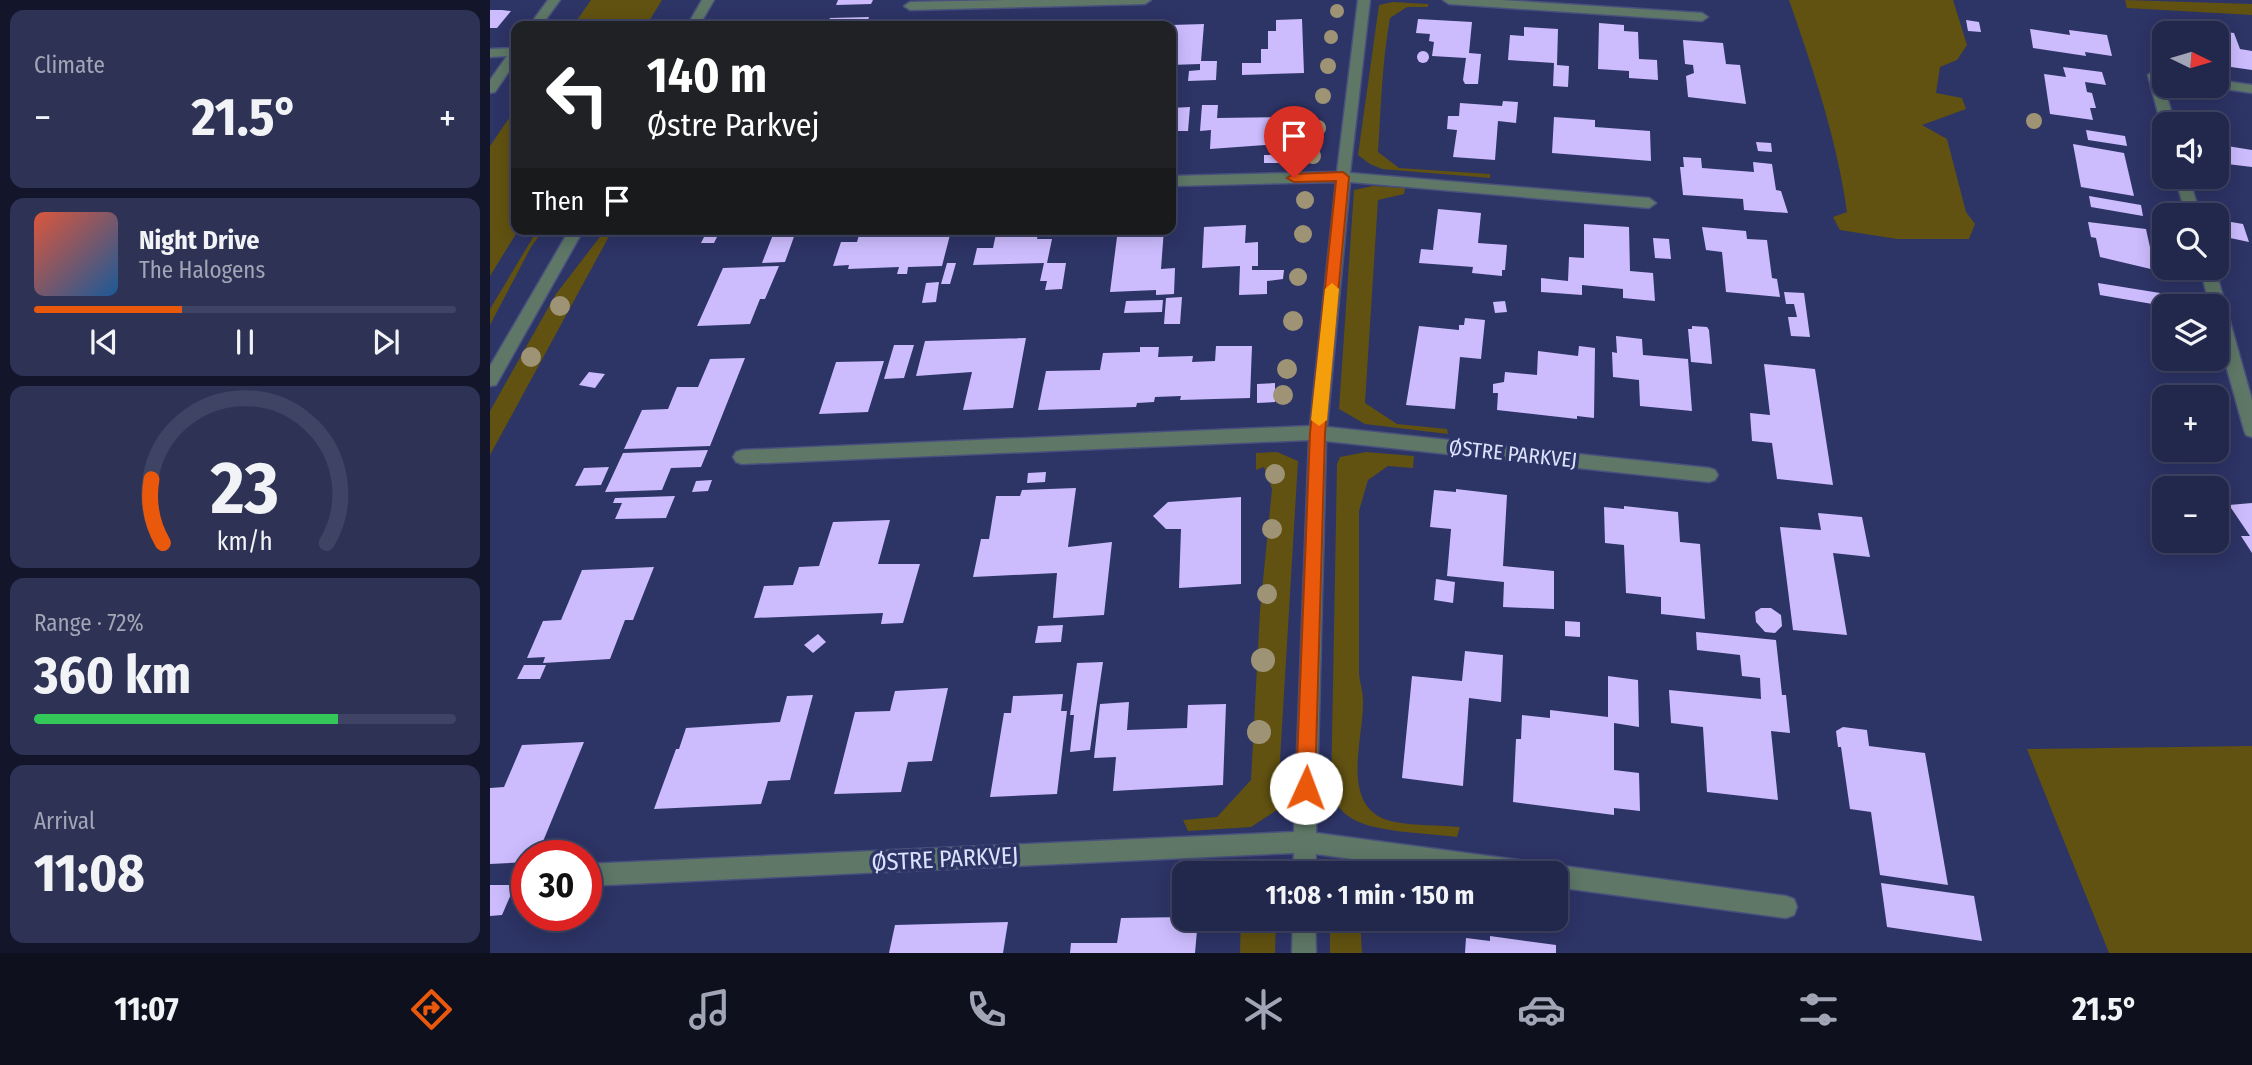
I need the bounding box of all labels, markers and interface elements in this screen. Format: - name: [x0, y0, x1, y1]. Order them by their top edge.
- north arrow: [2152, 21, 2230, 98]
- map controls: [2152, 21, 2229, 553]
- text: 140 m: [647, 46, 767, 105]
- icon: left: [532, 49, 623, 140]
- text: Climate: [34, 51, 105, 79]
- text: 21.5°: [191, 86, 298, 149]
- text: −: [34, 95, 51, 141]
- text: +: [439, 95, 456, 141]
- text: Østre Parkvej: [647, 106, 820, 144]
- pin: [1264, 106, 1324, 178]
- button: sound: [2152, 112, 2229, 189]
- icon: arrive: [1275, 117, 1313, 155]
- icon: arrive: [598, 182, 636, 220]
- text: Then: [532, 186, 584, 217]
- button: search: [2152, 203, 2229, 280]
- text: Night Drive: [139, 225, 259, 256]
- text: The Halogens: [139, 256, 265, 284]
- button: layers: [2152, 294, 2229, 371]
- icon: previous: [85, 323, 123, 361]
- icon: pause: [226, 323, 264, 361]
- icon: next: [367, 323, 405, 361]
- button: +: [2152, 385, 2229, 462]
- street label: ØSTRE PARKVEJ: [1448, 434, 1578, 474]
- text: 23: [210, 445, 279, 532]
- button: −: [2152, 476, 2229, 553]
- text: km/h: [217, 526, 273, 556]
- text: Range · 72%: [34, 609, 144, 637]
- text: 360 km: [34, 644, 191, 707]
- position arrow: [1269, 751, 1343, 825]
- text: Arrival: [34, 807, 95, 835]
- speed limit sign: 30: [511, 840, 602, 931]
- street label: ØSTRE PARKVEJ: [871, 841, 1019, 877]
- text: 11:08: [34, 842, 145, 905]
- text: 11:08 · 1 min · 150 m: [1266, 880, 1474, 911]
- icon: directions: [407, 985, 456, 1034]
- icon: music: [685, 985, 734, 1034]
- icon: phone: [962, 985, 1011, 1034]
- icon: climate: [1239, 985, 1288, 1034]
- icon: car: [1517, 985, 1566, 1034]
- icon: filters: [1794, 985, 1843, 1034]
- text: 11:07: [114, 990, 179, 1028]
- text: 21.5°: [2072, 990, 2138, 1028]

